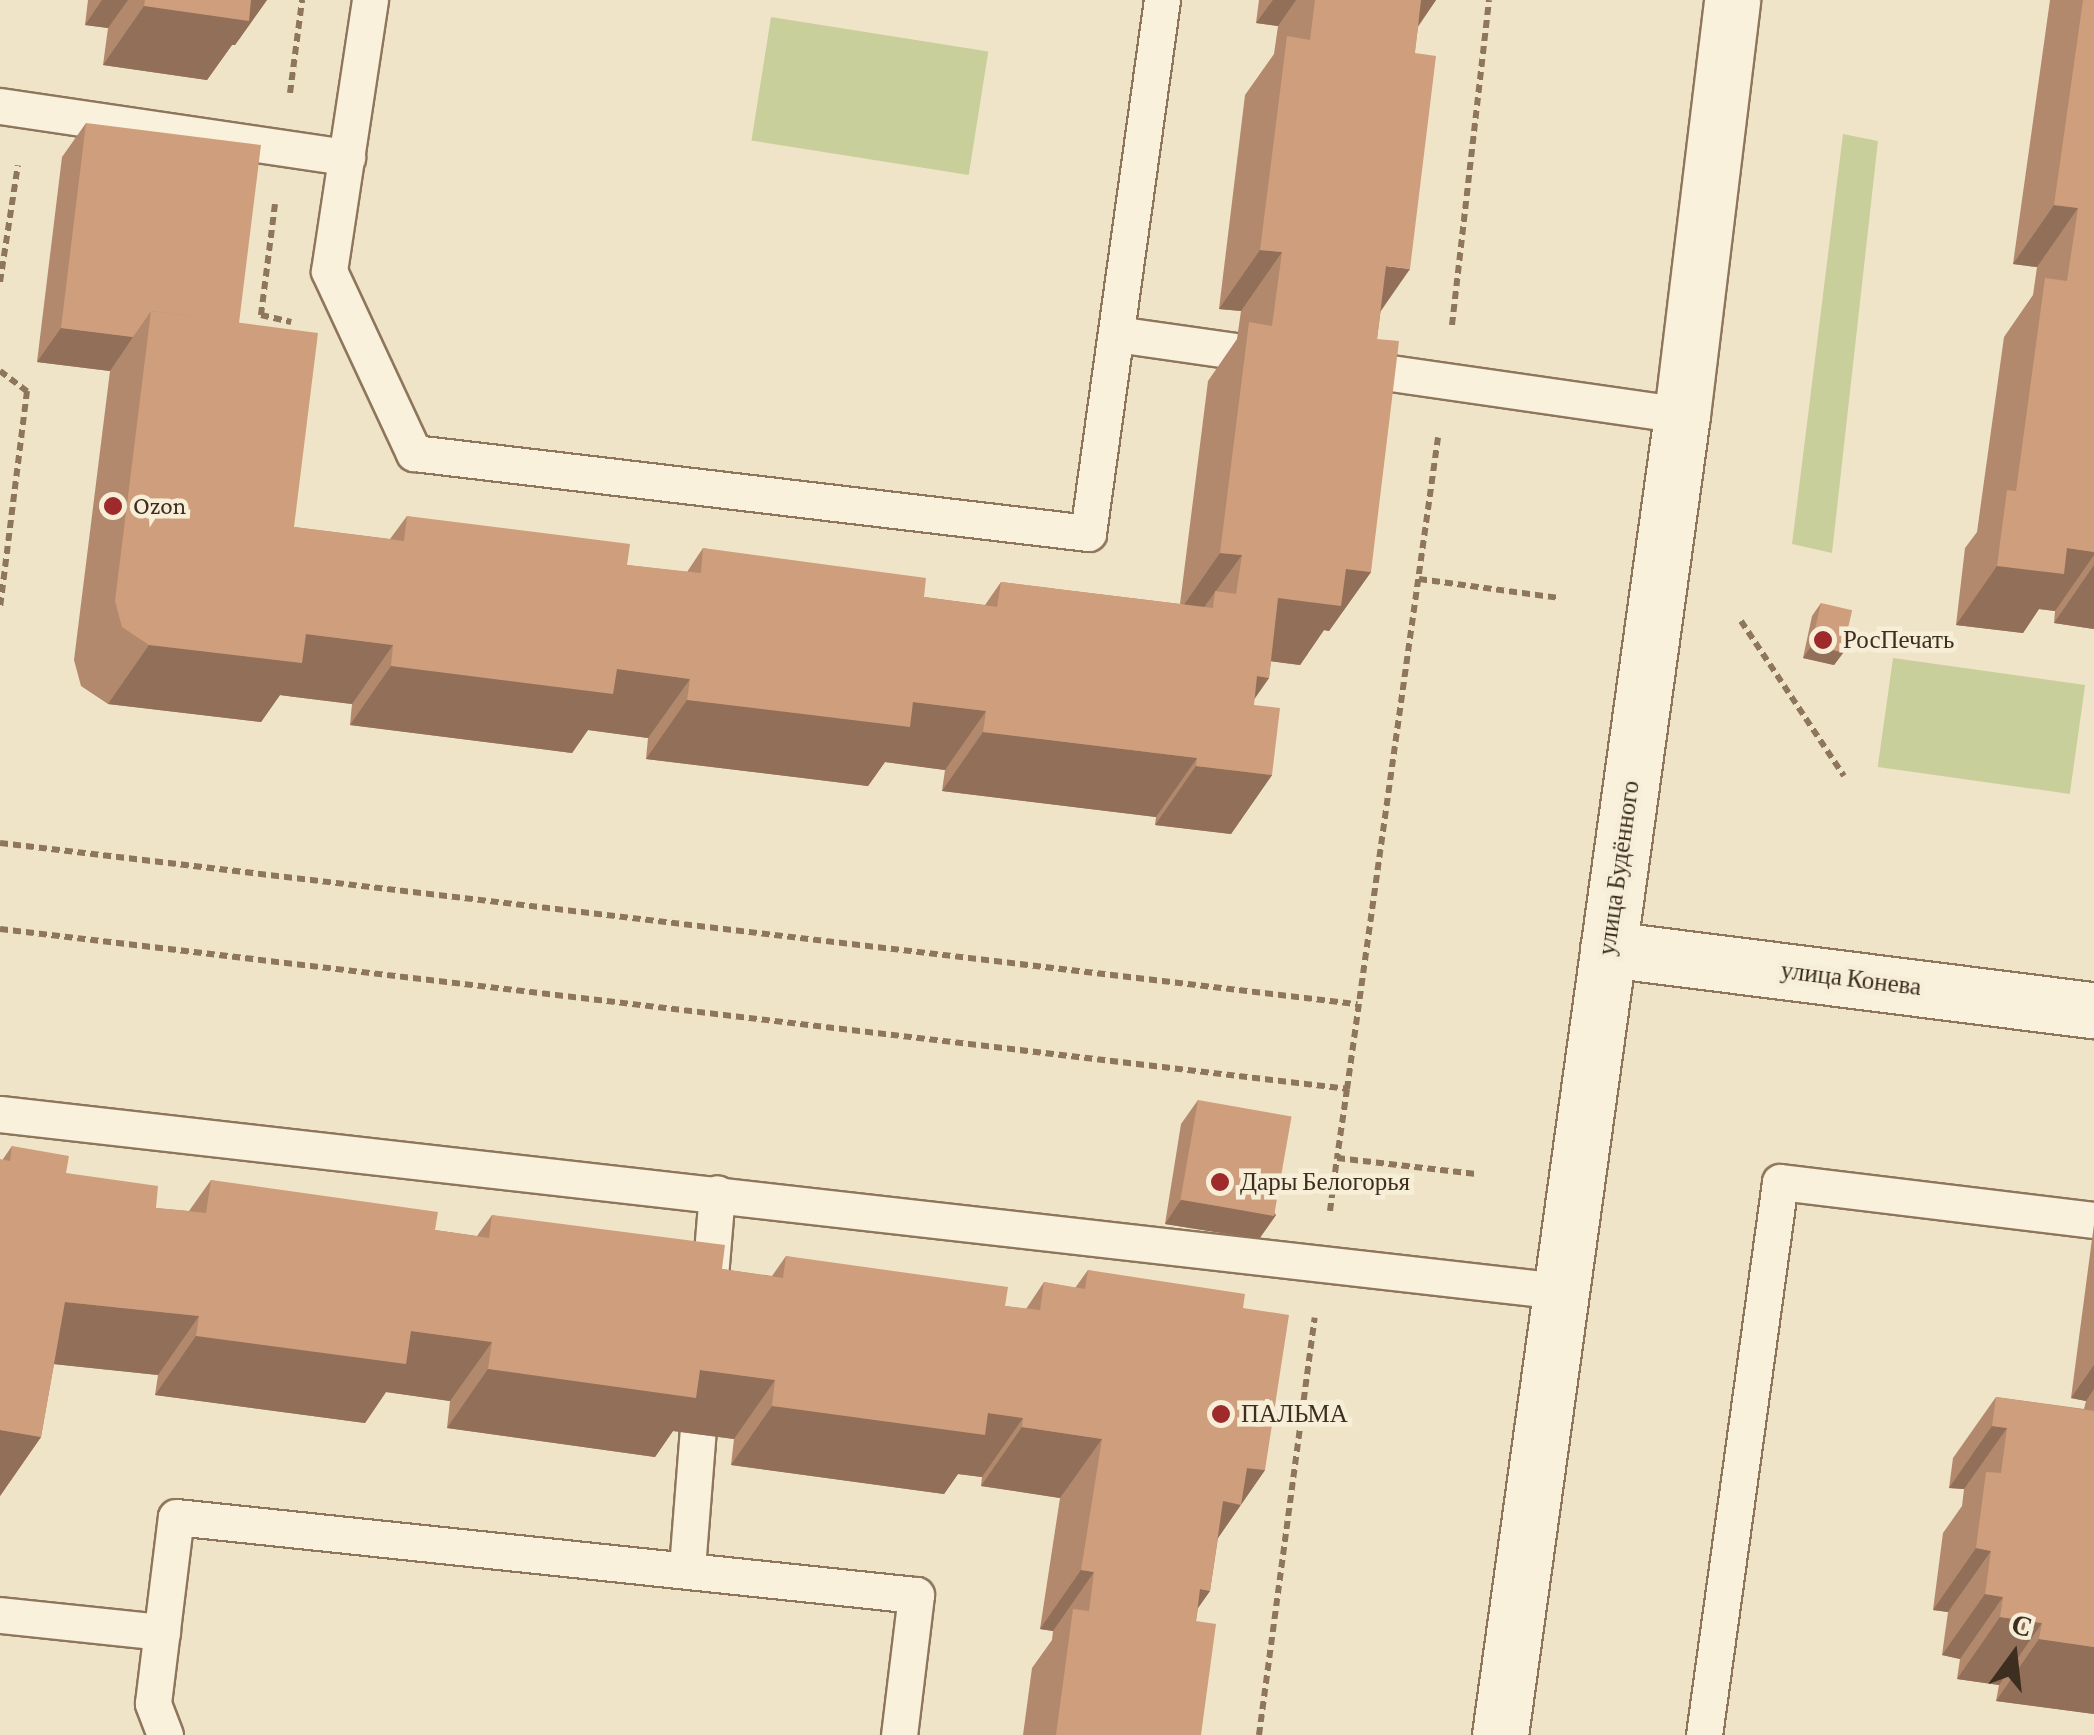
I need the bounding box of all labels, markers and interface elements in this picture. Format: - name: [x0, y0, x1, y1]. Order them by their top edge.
- place label: Ozon: [133, 491, 186, 521]
- marker: Ozon: [102, 495, 124, 517]
- place label: РосПечать: [1843, 625, 1954, 655]
- marker: РосПечать: [1812, 629, 1834, 651]
- street label: улица Будённого: [1592, 779, 1646, 957]
- street label: улица Конева: [1779, 955, 1923, 1003]
- place label: Дары Белогорья: [1240, 1167, 1410, 1197]
- marker: Дары Белогорья: [1209, 1171, 1231, 1193]
- place label: ПАЛЬМА: [1241, 1399, 1348, 1429]
- marker: ПАЛЬМА: [1210, 1403, 1232, 1425]
- north arrow: [1964, 1605, 2064, 1705]
- text: С: [2008, 1608, 2036, 1643]

